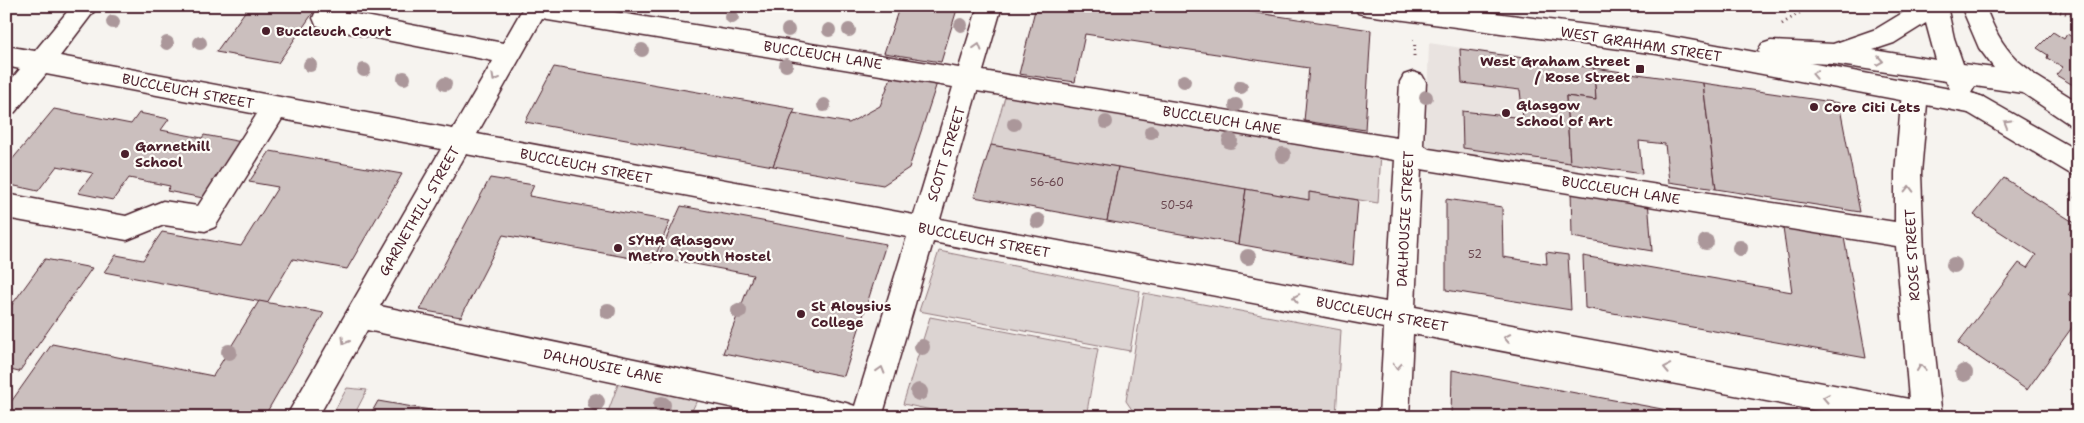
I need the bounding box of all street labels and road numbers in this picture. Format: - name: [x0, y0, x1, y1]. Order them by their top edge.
- street label: WEST GRAHAM STREET: [1559, 22, 1723, 66]
- street label: BUCCLEUCH LANE: [762, 37, 884, 73]
- street label: BUCCLEUCH STREET: [120, 69, 256, 113]
- street label: BUCCLEUCH LANE: [1161, 102, 1283, 138]
- street label: SCOTT STREET: [923, 104, 969, 204]
- street label: GARNETHILL STREET: [375, 143, 464, 279]
- street label: BUCCLEUCH STREET: [518, 144, 654, 188]
- street label: DALHOUSIE STREET: [1392, 150, 1418, 288]
- street label: BUCCLEUCH LANE: [1560, 172, 1682, 208]
- street label: ROSE STREET: [1901, 208, 1923, 302]
- street label: BUCCLEUCH STREET: [916, 218, 1052, 262]
- street label: BUCCLEUCH STREET: [1314, 292, 1450, 336]
- street label: DALHOUSIE LANE: [542, 345, 665, 388]

